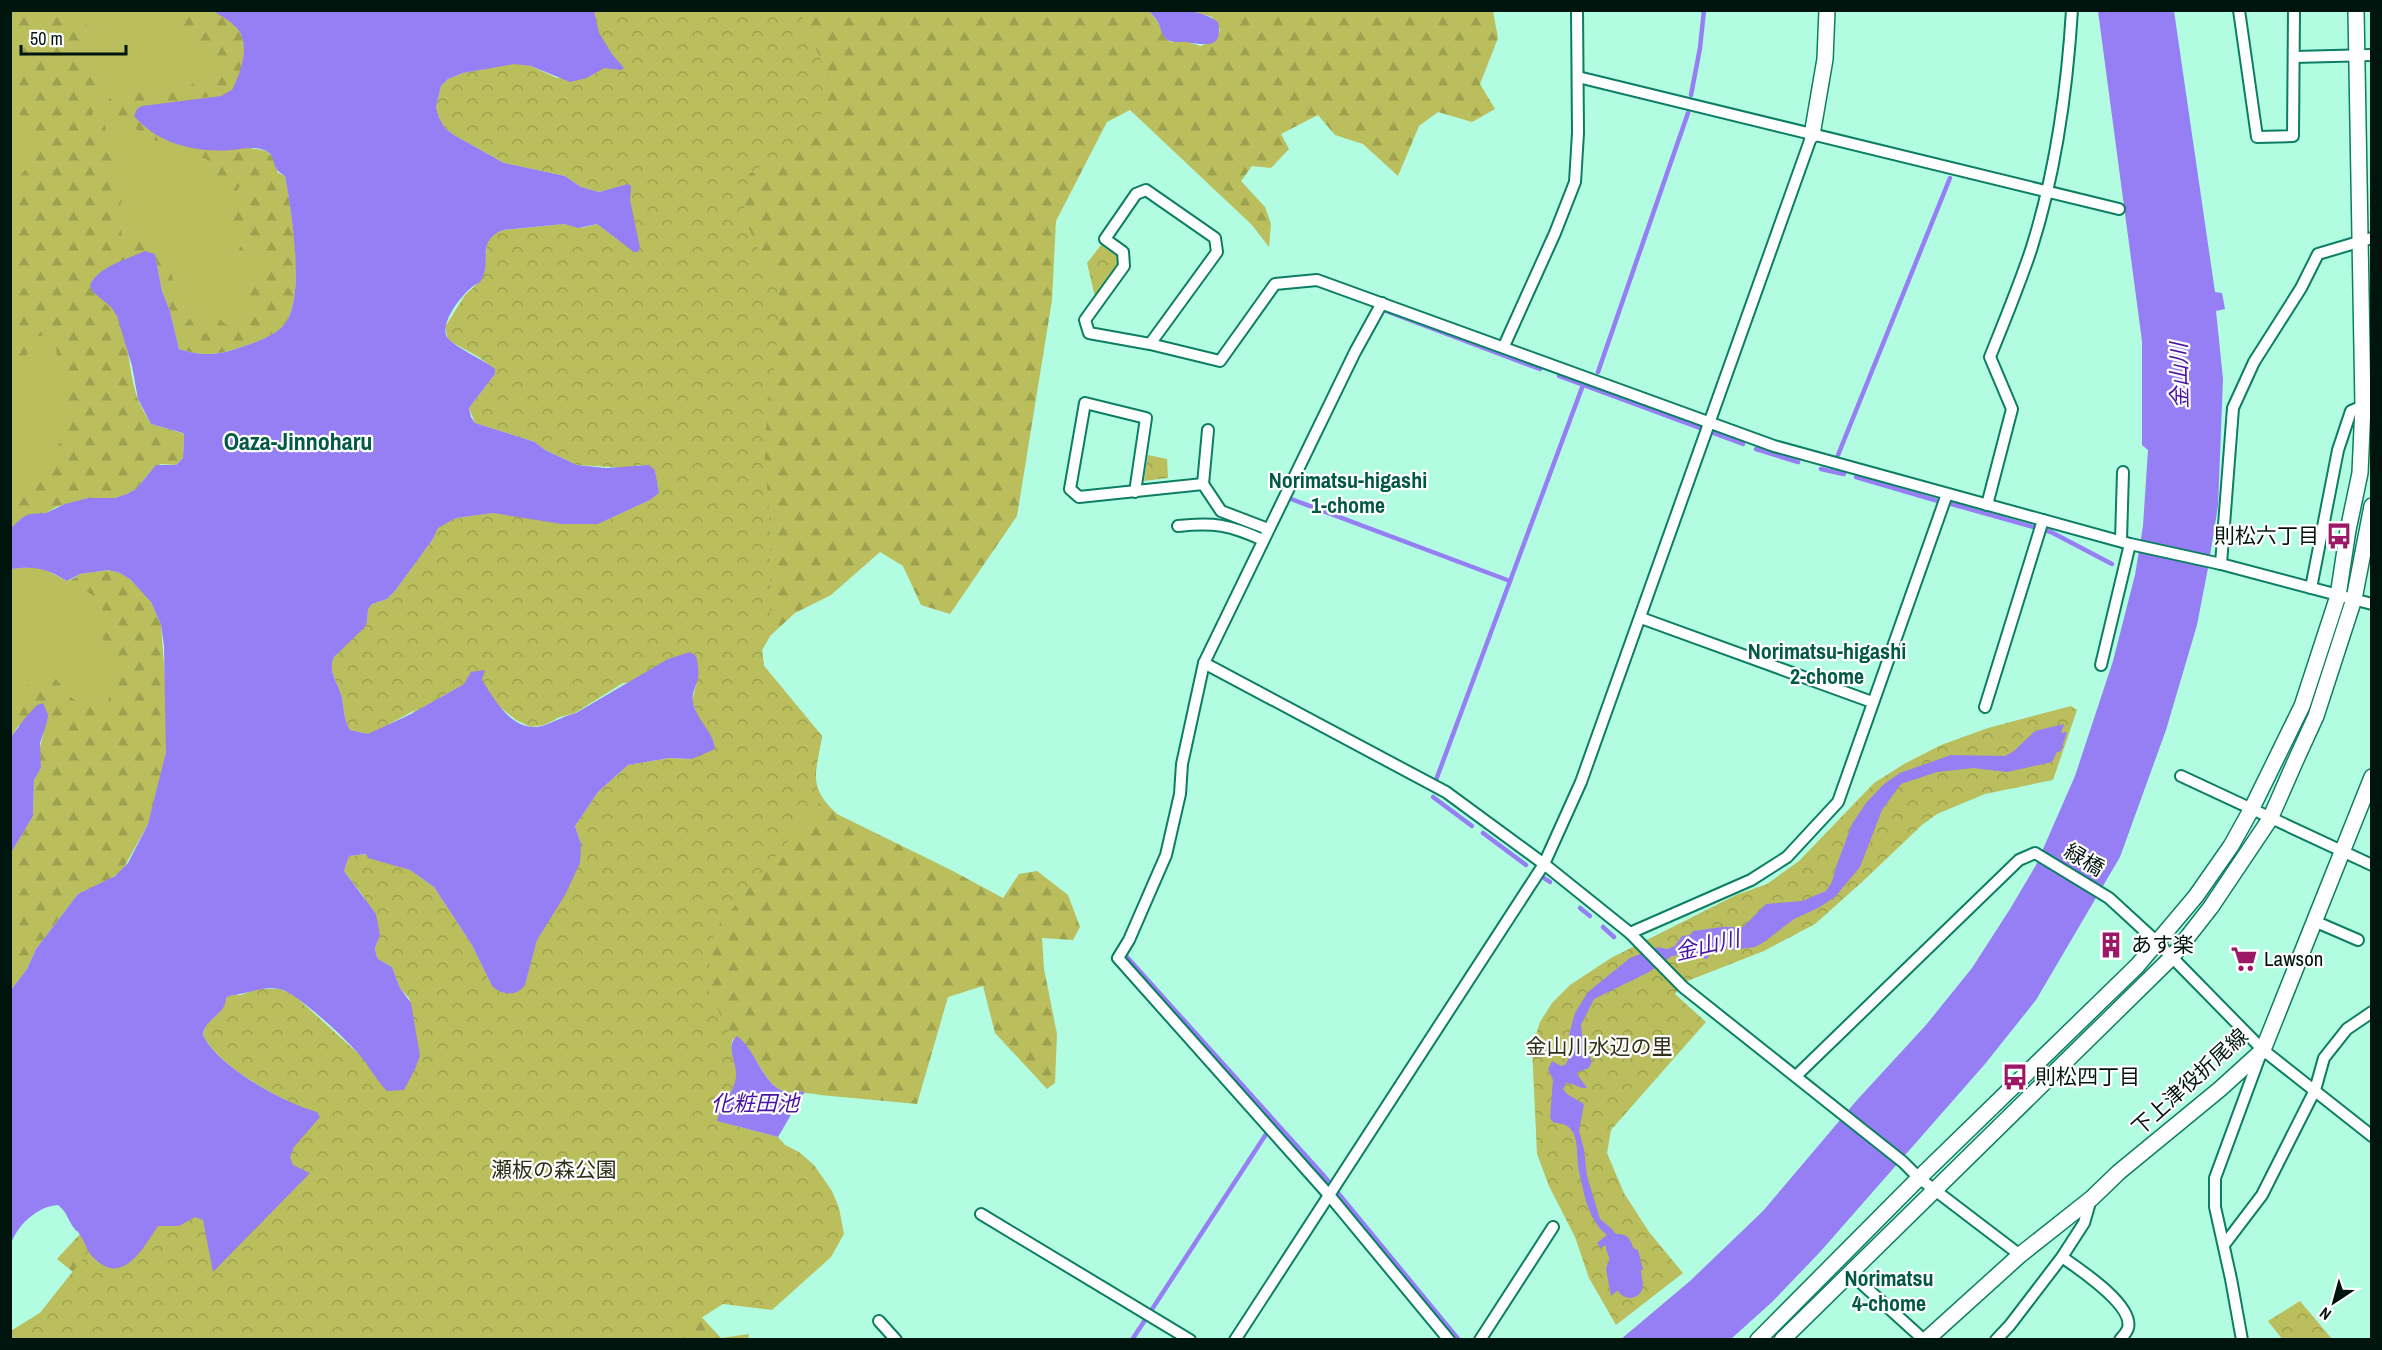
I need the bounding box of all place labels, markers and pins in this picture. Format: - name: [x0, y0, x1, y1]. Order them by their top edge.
- place label: 則松六丁目: [2214, 521, 2319, 550]
- bus stop icon: 則松六丁目: [2324, 521, 2354, 551]
- building icon: あす楽: [2096, 930, 2126, 960]
- place label: あす楽: [2131, 930, 2194, 959]
- supermarket icon: Lawson: [2229, 944, 2259, 974]
- place label: Lawson: [2264, 944, 2323, 973]
- bus stop icon: 則松四丁目: [2000, 1062, 2030, 1092]
- place label: 則松四丁目: [2035, 1062, 2140, 1091]

